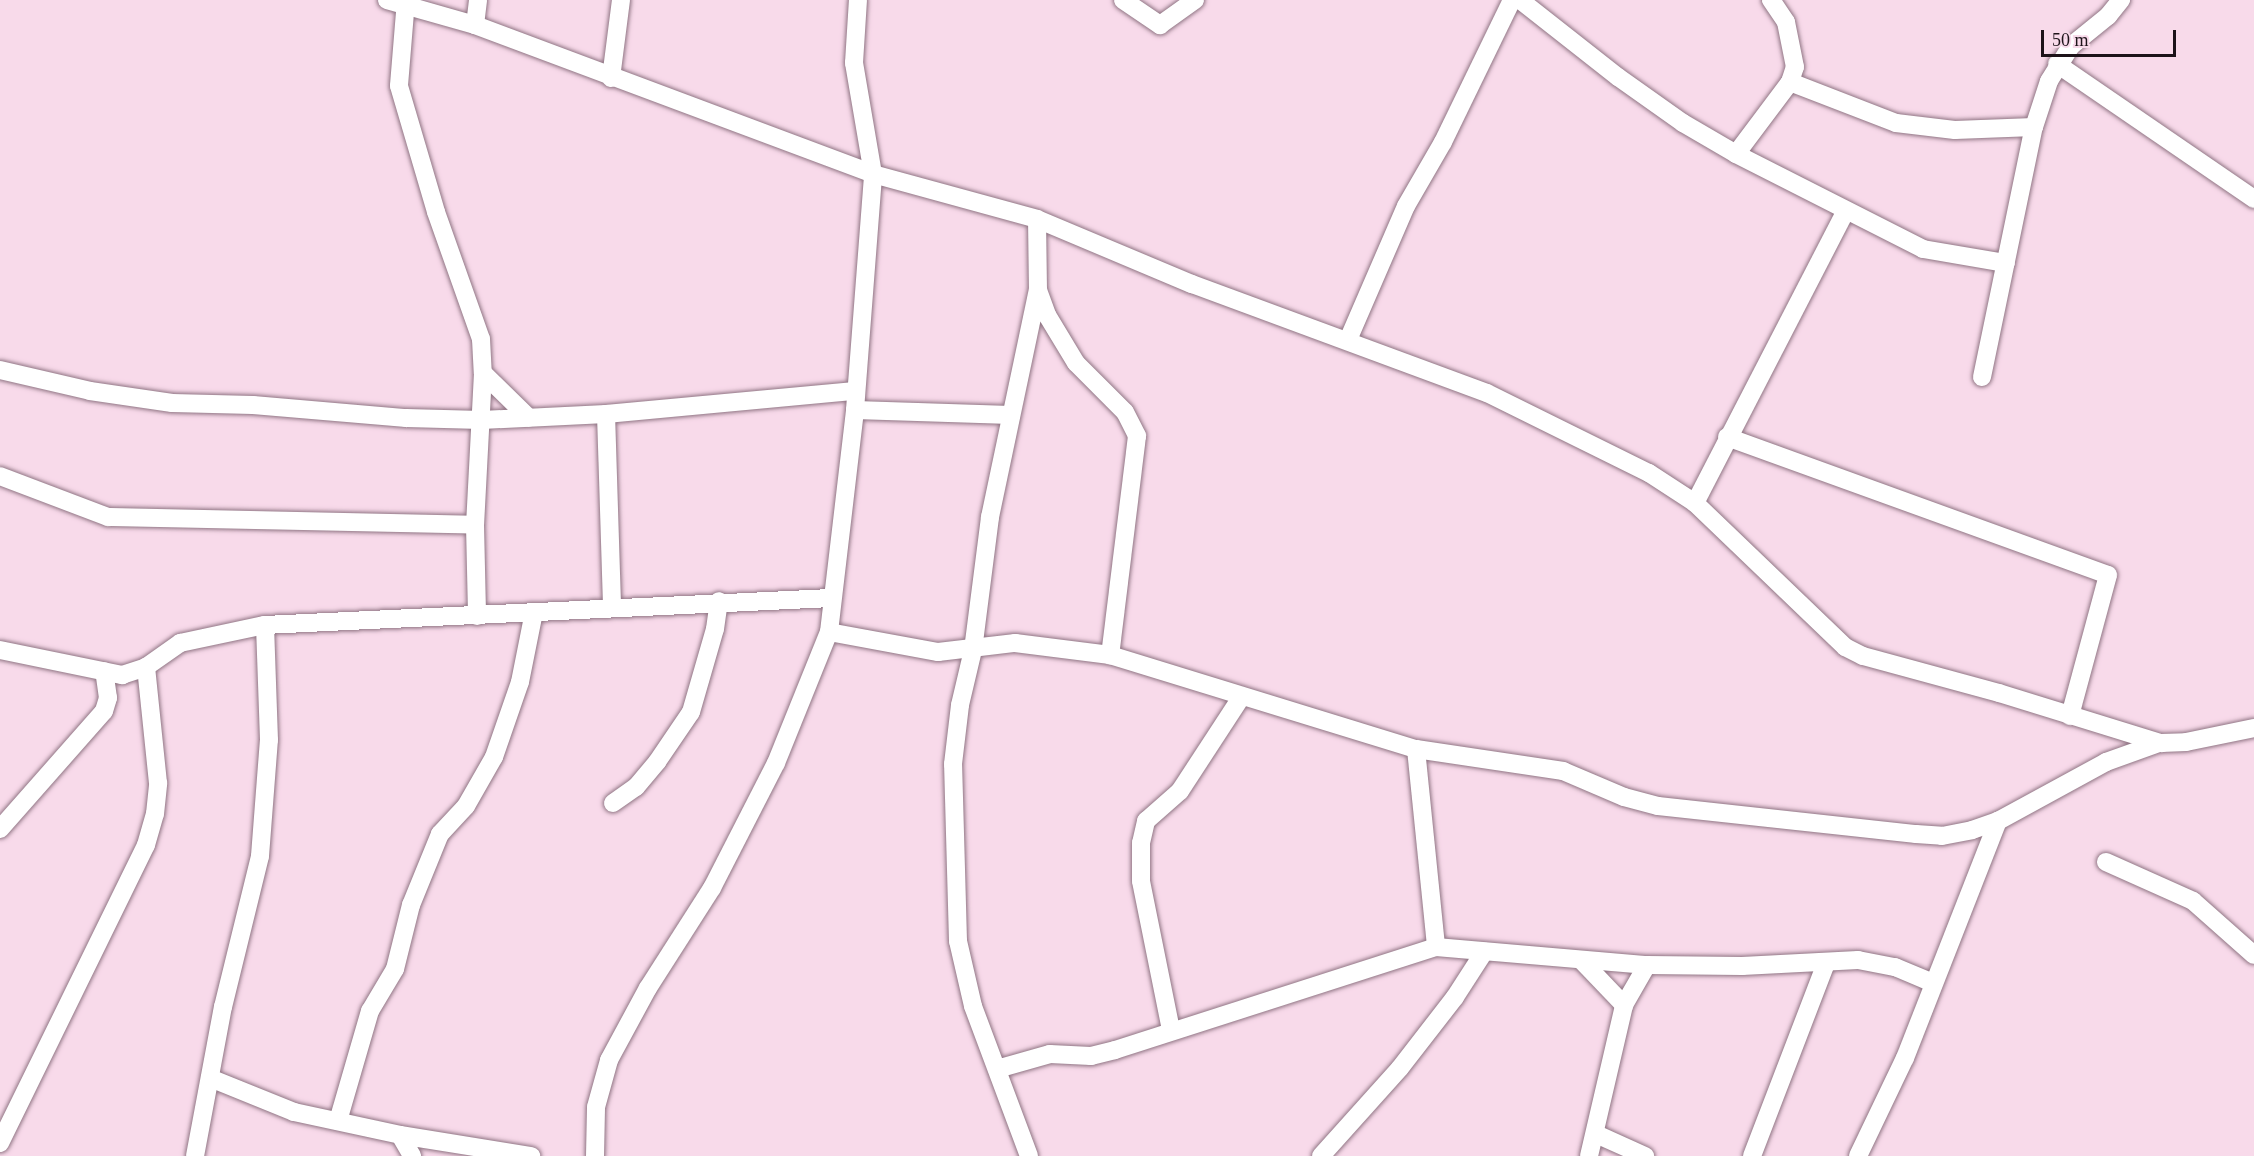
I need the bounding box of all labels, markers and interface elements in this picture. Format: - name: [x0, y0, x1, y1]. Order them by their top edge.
- scale bar: [2044, 18, 2179, 56]
- text: 50 m: [2052, 30, 2089, 50]

